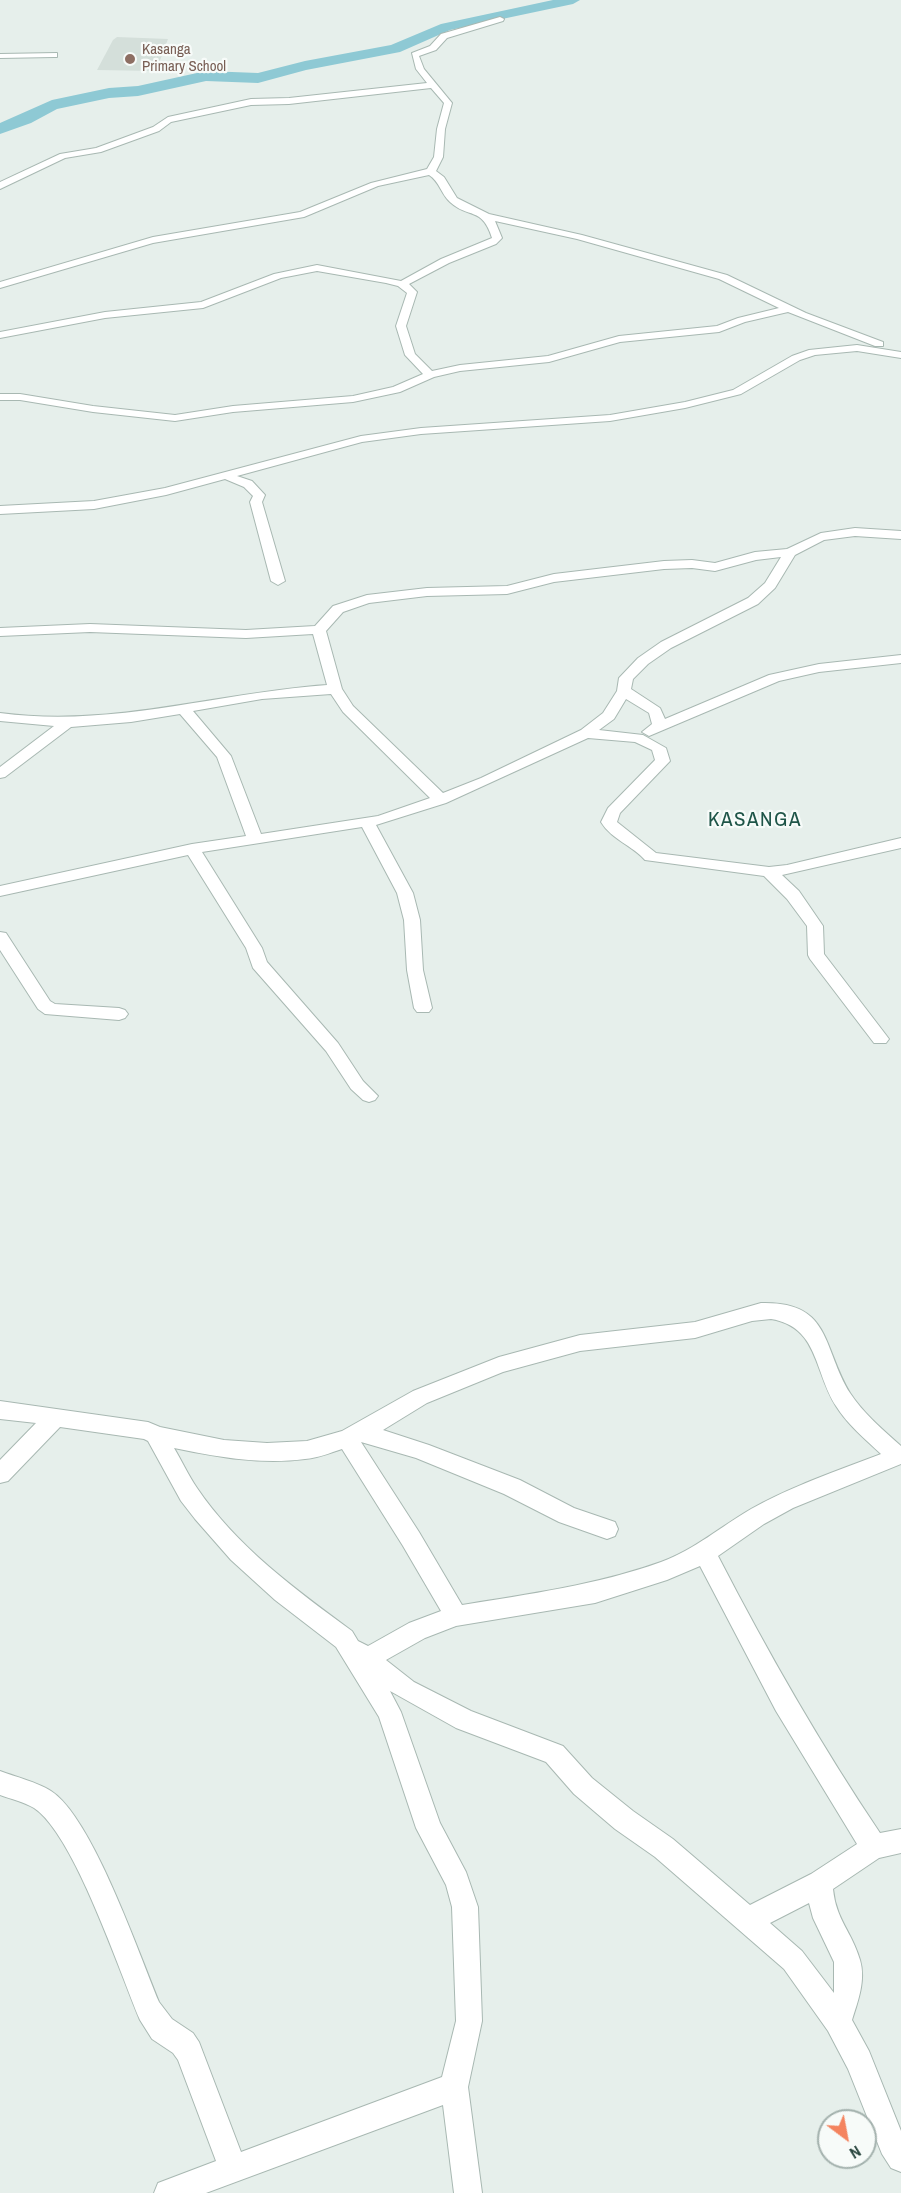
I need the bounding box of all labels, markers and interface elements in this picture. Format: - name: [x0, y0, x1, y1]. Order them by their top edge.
- place label: Kasanga Primary School: [142, 41, 226, 76]
- marker: Kasanga Primary School: [123, 52, 137, 66]
- district label: KASANGA: [708, 807, 802, 833]
- north arrow: [817, 2109, 877, 2169]
- text: N: [846, 2141, 865, 2164]

